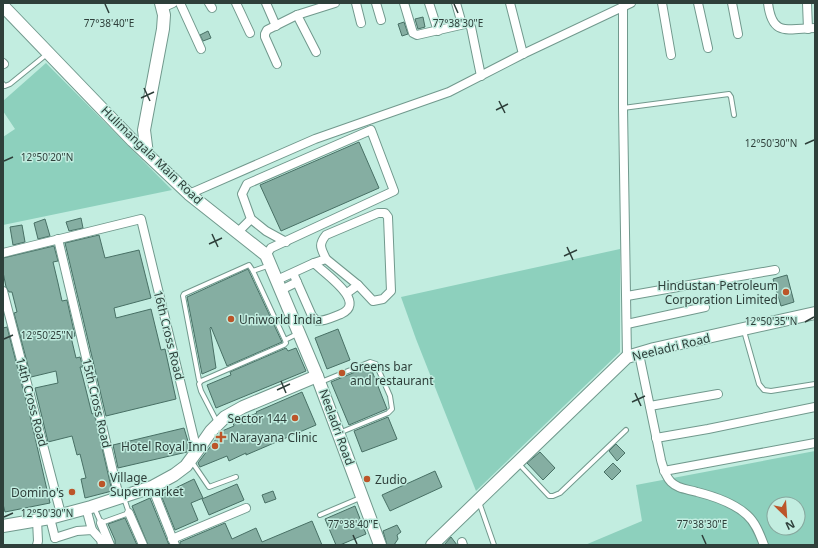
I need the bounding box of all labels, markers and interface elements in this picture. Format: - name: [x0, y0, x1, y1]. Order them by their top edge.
- text: 77°38'40"E: [84, 16, 134, 30]
- text: 77°38'30"E: [433, 16, 483, 30]
- street label: Hulimangala Main Road: [98, 102, 206, 208]
- text: 12°50'30"N: [745, 136, 797, 150]
- text: 12°50'20"N: [21, 150, 73, 164]
- place label: Hindustan Petroleum Corporation Limited: [658, 277, 778, 308]
- marker: Hindustan Petroleum Corporation Limited: [781, 287, 791, 297]
- street label: 16th Cross Road: [150, 288, 188, 382]
- place label: Uniworld India: [239, 311, 322, 328]
- marker: Uniworld India: [226, 314, 236, 324]
- text: 12°50'35"N: [745, 314, 797, 328]
- text: 12°50'25"N: [21, 328, 73, 342]
- street label: Neeladri Road: [630, 329, 712, 365]
- street label: 14th Cross Road: [12, 356, 52, 448]
- street label: 15th Cross Road: [78, 356, 116, 450]
- place label: Greens bar and restaurant: [350, 358, 434, 389]
- marker: Greens bar and restaurant: [337, 368, 347, 378]
- street label: Neeladri Road: [315, 387, 359, 467]
- place label: Sector 144: [228, 410, 287, 427]
- marker: Sector 144: [290, 413, 300, 423]
- place label: Narayana Clinic: [230, 429, 318, 446]
- marker: Narayana Clinic: [215, 431, 227, 443]
- place label: Hotel Royal Inn: [121, 438, 207, 455]
- marker: Hotel Royal Inn: [210, 441, 220, 451]
- place label: Village Supermarket: [110, 469, 184, 500]
- place label: Zudio: [375, 471, 407, 488]
- marker: Zudio: [362, 474, 372, 484]
- marker: Village Supermarket: [97, 479, 107, 489]
- place label: Domino's: [11, 484, 64, 501]
- marker: Domino's: [67, 487, 77, 497]
- north arrow: [766, 496, 806, 536]
- text: 12°50'30"N: [21, 506, 73, 520]
- text: 77°38'40"E: [328, 517, 378, 531]
- text: 77°38'30"E: [677, 517, 727, 531]
- text: N: [783, 517, 798, 534]

